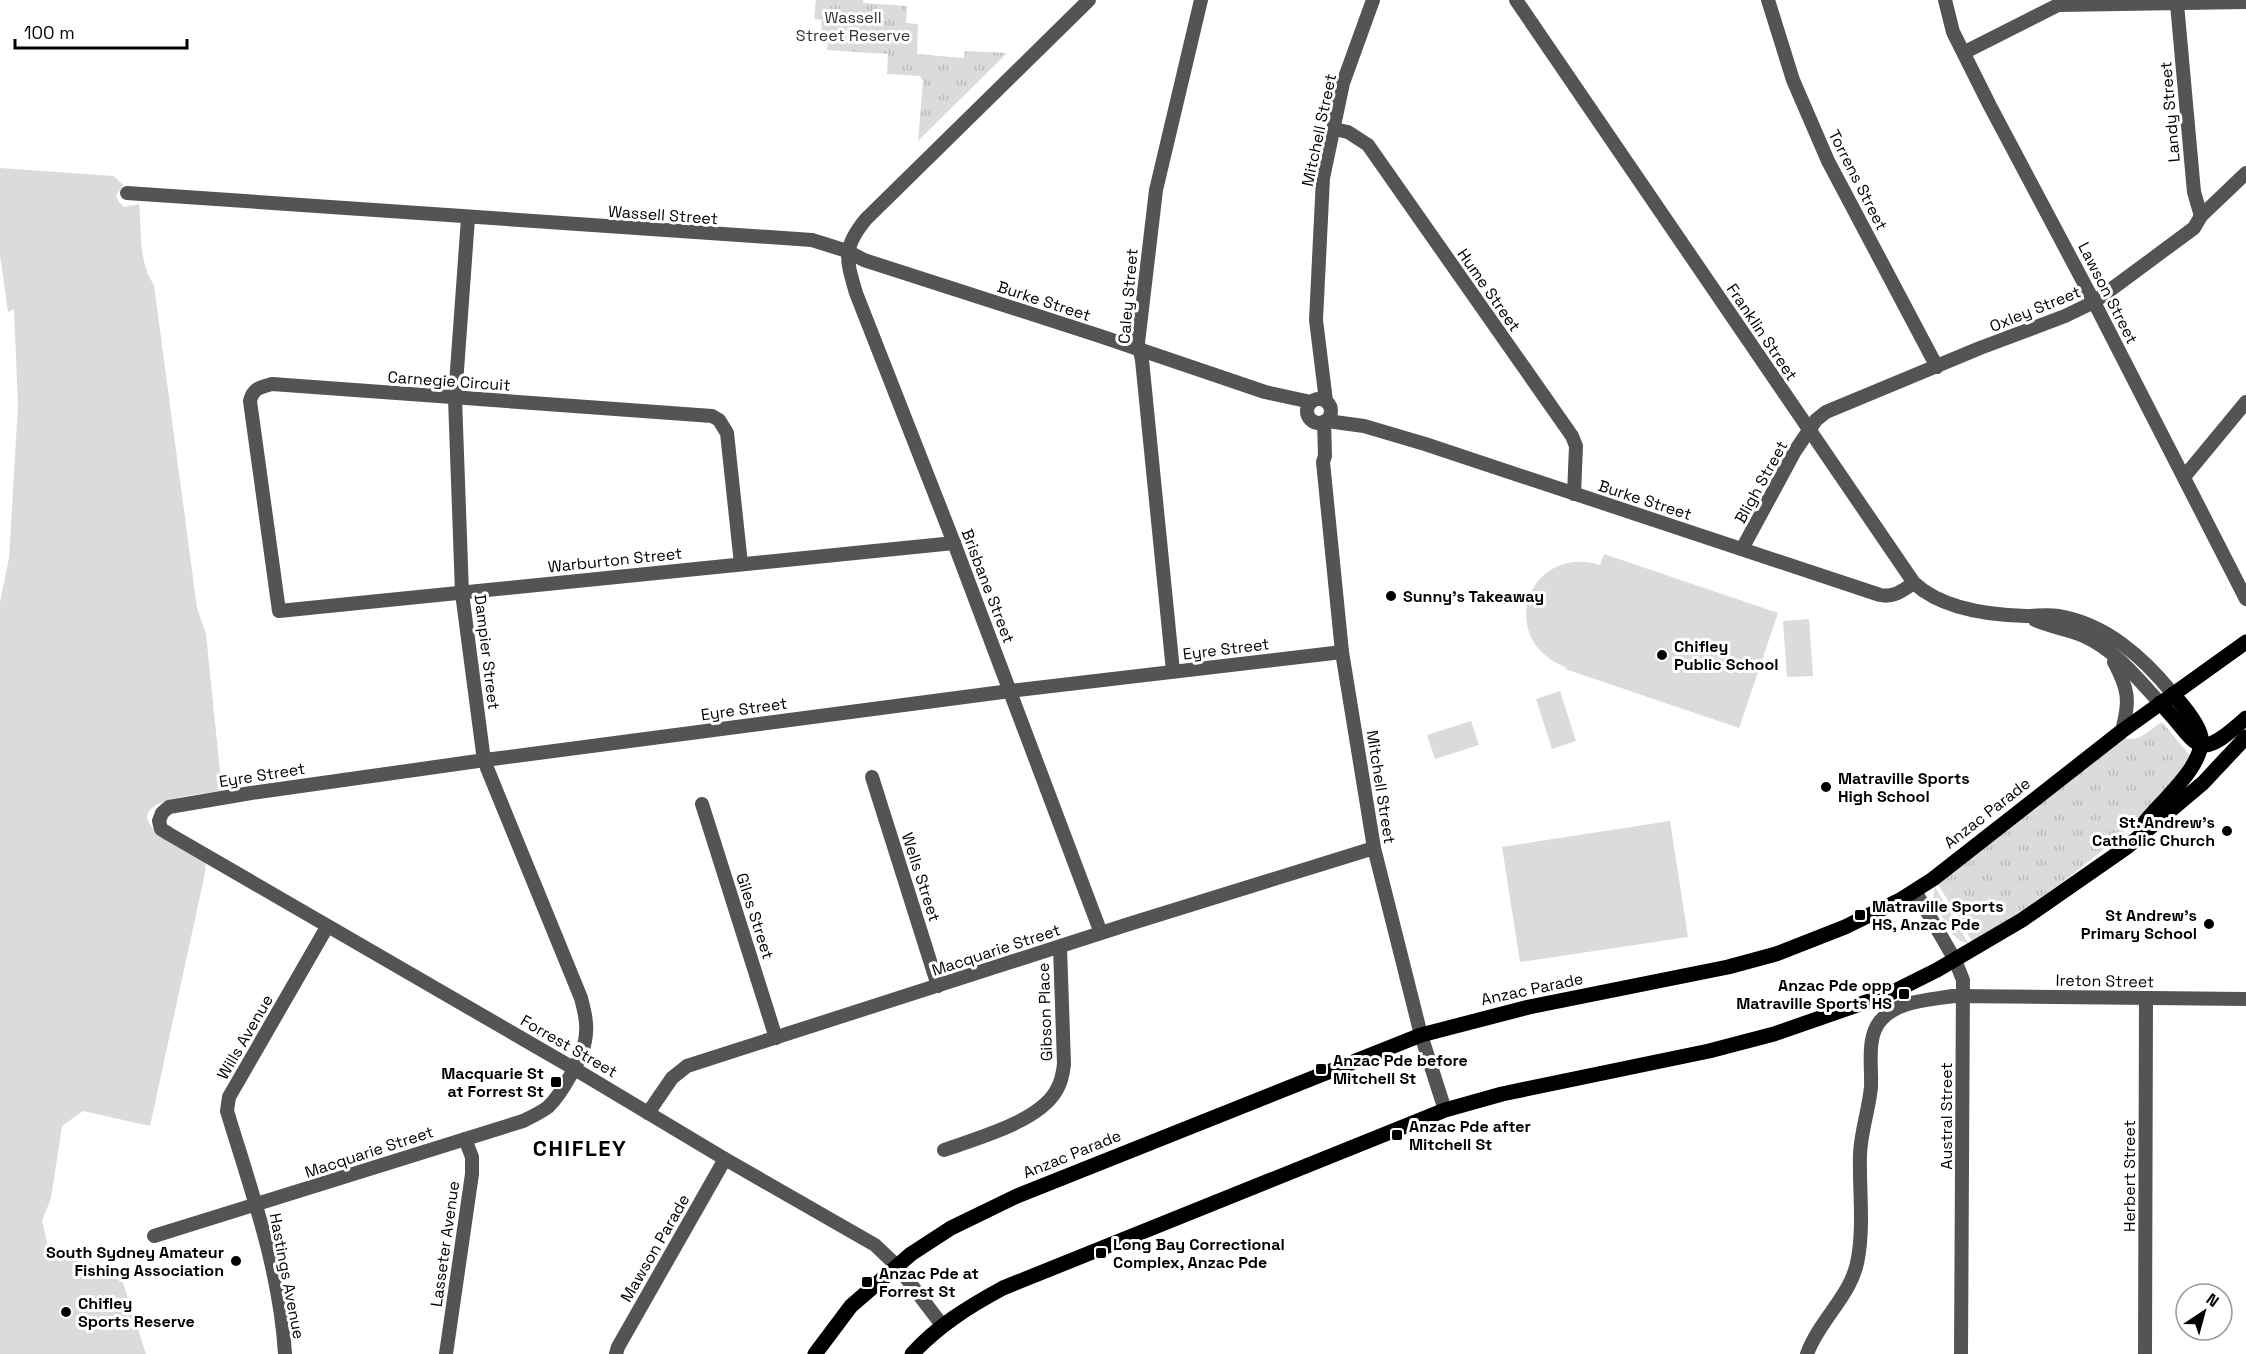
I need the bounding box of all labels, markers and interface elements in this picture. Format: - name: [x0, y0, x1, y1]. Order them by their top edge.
- park label: Wassell Street Reserve: [796, 7, 910, 46]
- scale bar: [15, 12, 188, 50]
- text: 100 m: [24, 21, 75, 44]
- street label: Landy Street: [2155, 61, 2185, 163]
- street label: Mitchell Street: [1297, 72, 1341, 188]
- street label: Torrens Street: [1824, 126, 1892, 234]
- street label: Wassell Street: [607, 201, 719, 229]
- street label: Lawson Street: [2073, 238, 2143, 348]
- street label: Hume Street: [1453, 244, 1525, 336]
- street label: Caley Street: [1113, 247, 1143, 345]
- street label: Burke Street: [995, 276, 1093, 326]
- street label: Franklin Street: [1722, 279, 1802, 385]
- street label: Oxley Street: [1986, 281, 2084, 337]
- street label: Carnegie Circuit: [387, 366, 511, 396]
- street label: Bligh Street: [1730, 437, 1792, 527]
- street label: Burke Street: [1596, 475, 1694, 525]
- street label: Brisbane Street: [957, 526, 1019, 646]
- street label: Warburton Street: [547, 543, 683, 577]
- place label: Sunny's Takeaway: [1403, 586, 1544, 607]
- marker: Sunny's Takeaway: [1384, 589, 1398, 603]
- street label: Dampier Street: [469, 593, 505, 711]
- street label: Eyre Street: [1182, 633, 1270, 665]
- place label: Chifley Public School: [1674, 636, 1778, 675]
- marker: Chifley Public School: [1655, 648, 1669, 662]
- street label: Eyre Street: [699, 693, 789, 725]
- street label: Mitchell Street: [1362, 729, 1400, 845]
- street label: Eyre Street: [217, 758, 307, 792]
- place label: Matraville Sports High School: [1838, 768, 1970, 807]
- street label: Anzac Parade: [1940, 773, 2034, 853]
- marker: Matraville Sports High School: [1819, 780, 1833, 794]
- place label: St. Andrew's Catholic Church: [2092, 812, 2215, 851]
- marker: St. Andrew's Catholic Church: [2220, 824, 2234, 838]
- street label: Wells Street: [897, 830, 945, 924]
- street label: Giles Street: [731, 870, 779, 962]
- place label: Matraville Sports HS, Anzac Pde: [1872, 896, 2004, 935]
- place label: St Andrew's Primary School: [2081, 905, 2197, 944]
- marker: Matraville Sports HS, Anzac Pde: [1853, 908, 1867, 922]
- marker: St Andrew's Primary School: [2202, 917, 2216, 931]
- street label: Macquarie Street: [929, 919, 1063, 981]
- street label: Gibson Place: [1033, 962, 1057, 1062]
- street label: Anzac Parade: [1479, 968, 1585, 1010]
- street label: Ireton Street: [2056, 970, 2154, 992]
- place label: Anzac Pde opp Matraville Sports HS: [1736, 975, 1892, 1014]
- marker: Anzac Pde opp Matraville Sports HS: [1897, 987, 1911, 1001]
- street label: Wills Avenue: [212, 991, 278, 1083]
- street label: Forrest Street: [517, 1010, 621, 1082]
- place label: Anzac Pde before Mitchell St: [1333, 1050, 1468, 1089]
- marker: Anzac Pde before Mitchell St: [1314, 1062, 1328, 1076]
- street label: Austral Street: [1936, 1062, 1957, 1170]
- place label: Macquarie St at Forrest St: [441, 1063, 544, 1102]
- marker: Macquarie St at Forrest St: [549, 1075, 563, 1089]
- place label: Anzac Pde after Mitchell St: [1409, 1116, 1531, 1155]
- street label: Herbert Street: [2119, 1120, 2140, 1232]
- street label: Macquarie Street: [302, 1121, 436, 1183]
- street label: Anzac Parade: [1020, 1125, 1124, 1183]
- marker: Anzac Pde after Mitchell St: [1390, 1128, 1404, 1142]
- district label: CHIFLEY: [533, 1134, 627, 1162]
- street label: Lasseter Avenue: [426, 1180, 464, 1308]
- street label: Mawson Parade: [616, 1190, 694, 1306]
- street label: Hastings Avenue: [264, 1211, 310, 1341]
- place label: Long Bay Correctional Complex, Anzac Pde: [1113, 1234, 1285, 1273]
- place label: South Sydney Amateur Fishing Association: [46, 1242, 224, 1281]
- marker: Long Bay Correctional Complex, Anzac Pde: [1094, 1246, 1108, 1260]
- marker: South Sydney Amateur Fishing Association: [229, 1254, 243, 1268]
- place label: Anzac Pde at Forrest St: [879, 1263, 979, 1302]
- marker: Anzac Pde at Forrest St: [860, 1275, 874, 1289]
- north arrow: [2174, 1282, 2234, 1342]
- text: N: [2202, 1289, 2223, 1312]
- place label: Chifley Sports Reserve: [78, 1293, 195, 1332]
- marker: Chifley Sports Reserve: [59, 1305, 73, 1319]

